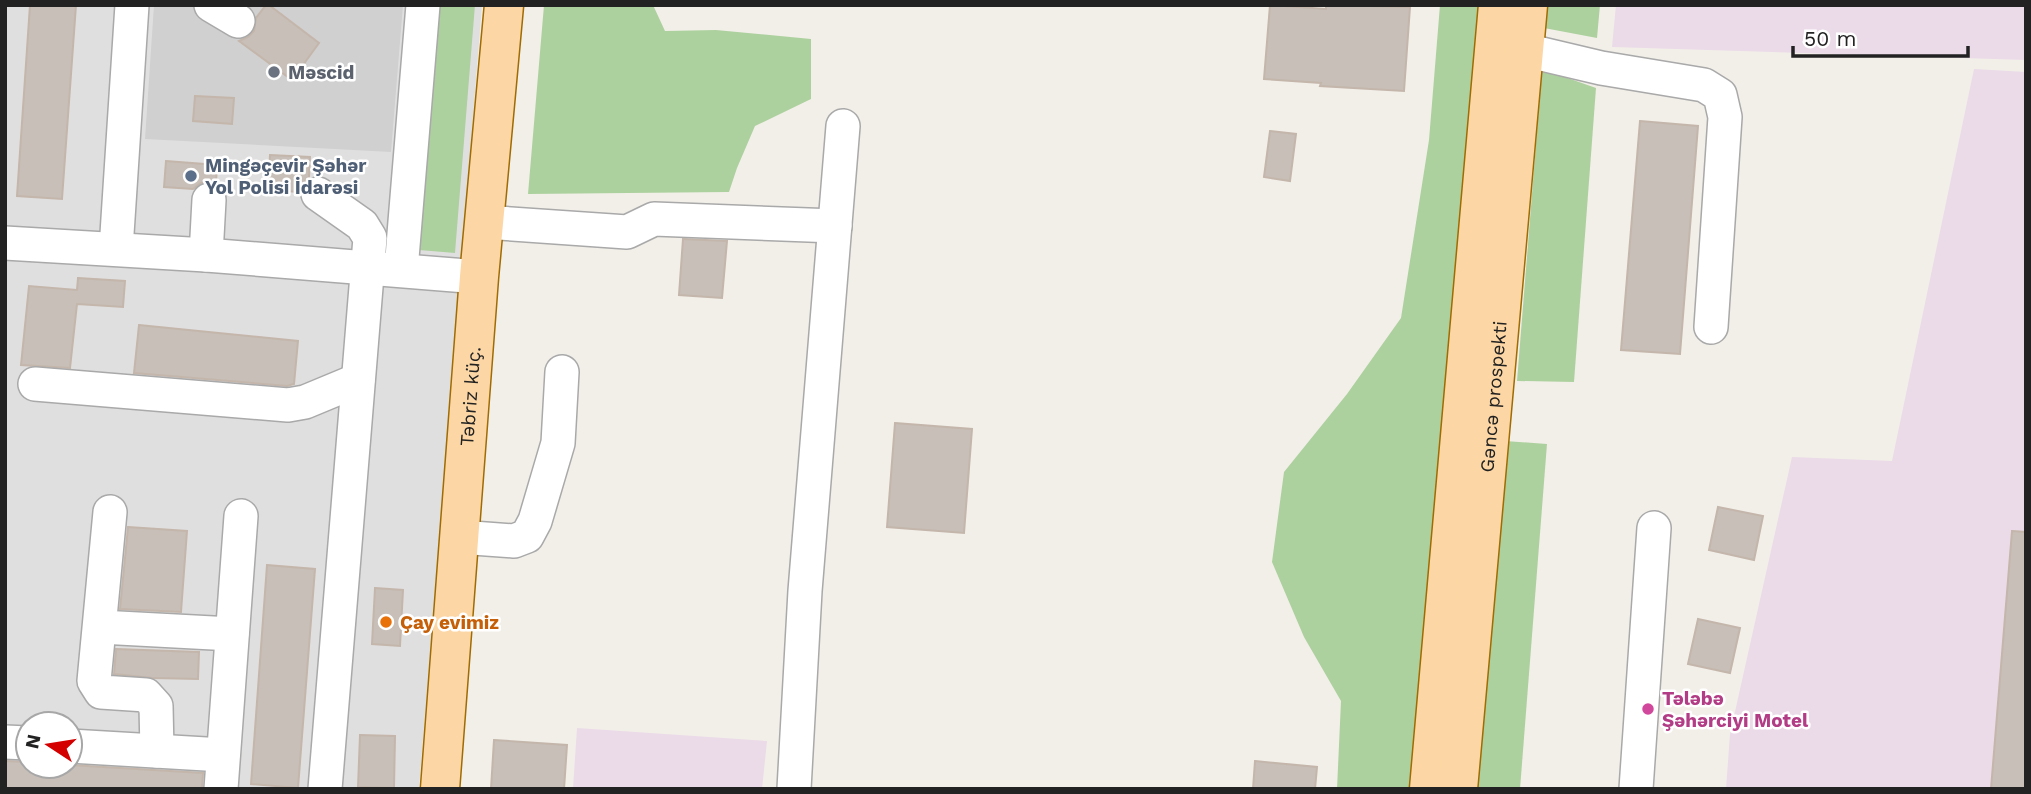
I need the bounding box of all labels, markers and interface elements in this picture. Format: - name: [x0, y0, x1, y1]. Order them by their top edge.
- scale bar: [1793, 14, 1968, 58]
- text: 50 m: [1804, 26, 1856, 51]
- place label: Məscid: [288, 61, 355, 84]
- marker: Məscid: [266, 64, 282, 80]
- place label: Mingəçevir Şəhər Yol Polisi İdarəsi: [205, 154, 367, 199]
- marker: Mingəçevir Şəhər Yol Polisi İdarəsi: [183, 168, 199, 184]
- street label: Gəncə prospekti: [1475, 320, 1511, 473]
- street label: Təbriz küç.: [455, 345, 485, 447]
- place label: Çay evimiz: [400, 611, 499, 634]
- marker: Çay evimiz: [378, 614, 394, 630]
- place label: Tələbə Şəhərciyi Motel: [1662, 687, 1809, 732]
- marker: Tələbə Şəhərciyi Motel: [1640, 701, 1656, 717]
- north arrow: [14, 710, 84, 780]
- text: N: [20, 732, 46, 751]

